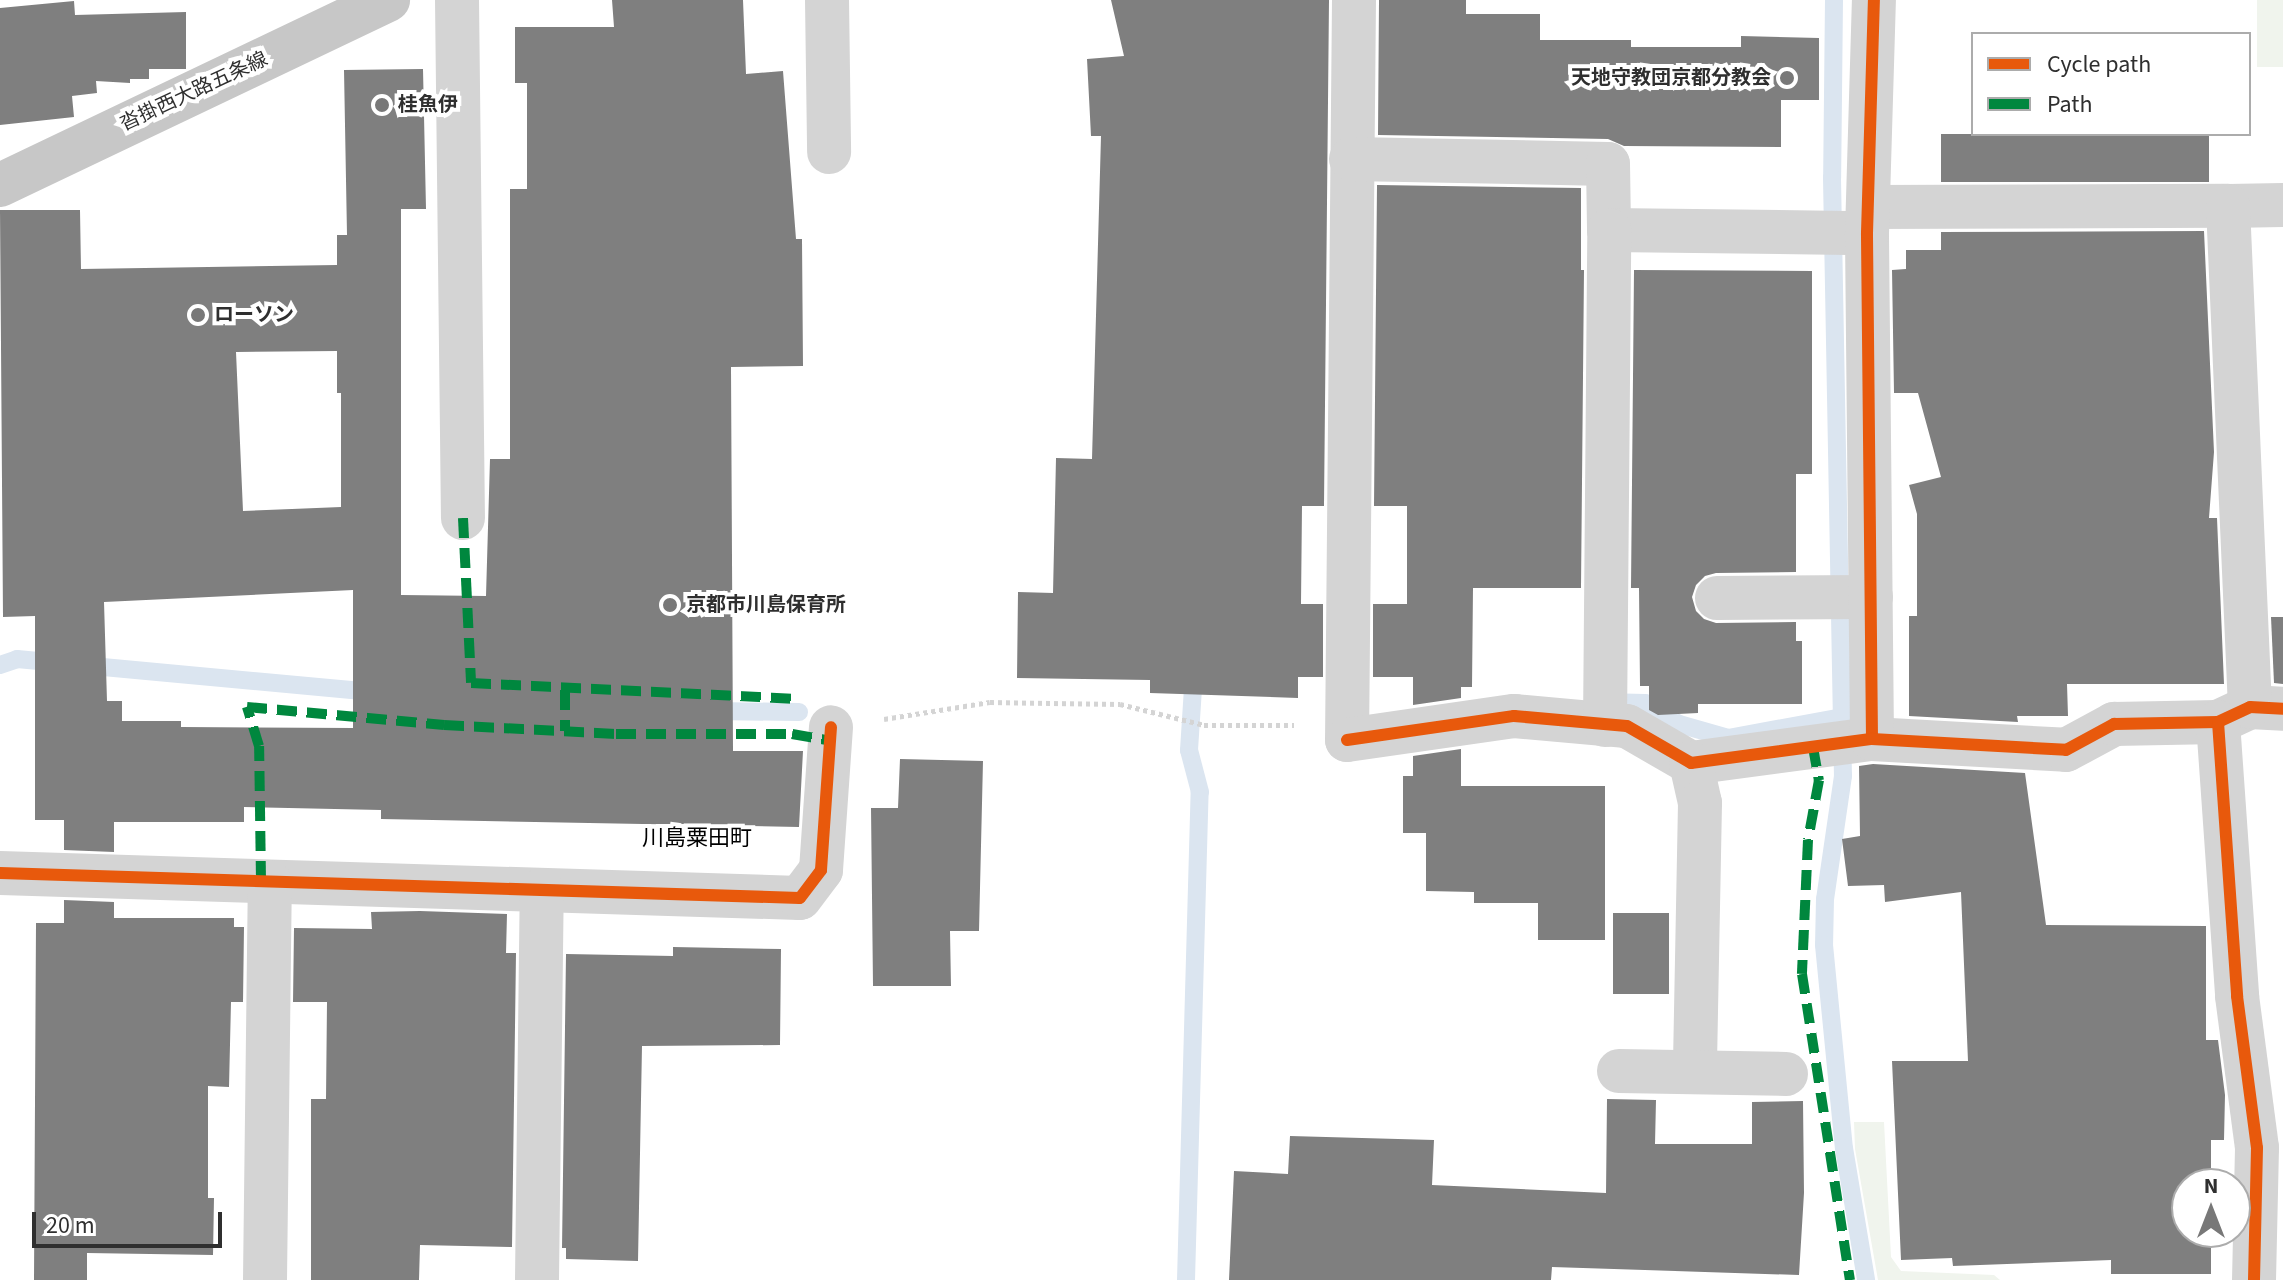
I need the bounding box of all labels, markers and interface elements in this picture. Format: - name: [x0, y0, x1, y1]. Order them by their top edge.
- legend: [1971, 32, 2251, 136]
- street label: 沓掛西大路五条線: [116, 47, 272, 137]
- text: Cycle path: [2047, 47, 2151, 82]
- place label: 天地守教団京都分教会: [1571, 66, 1771, 90]
- marker: 天地守教団京都分教会: [1778, 69, 1796, 87]
- text: Path: [2047, 87, 2093, 122]
- place label: 桂魚伊: [398, 93, 458, 117]
- marker: 桂魚伊: [373, 96, 391, 114]
- place label: ローソン: [214, 303, 294, 327]
- marker: ローソン: [189, 306, 207, 324]
- place label: 京都市川島保育所: [686, 593, 846, 617]
- marker: 京都市川島保育所: [661, 596, 679, 614]
- district label: 川島粟田町: [642, 826, 752, 852]
- north arrow: [2171, 1168, 2251, 1248]
- text: N: [2204, 1170, 2218, 1202]
- scale bar: [36, 1196, 226, 1246]
- text: 20 m: [46, 1208, 95, 1243]

